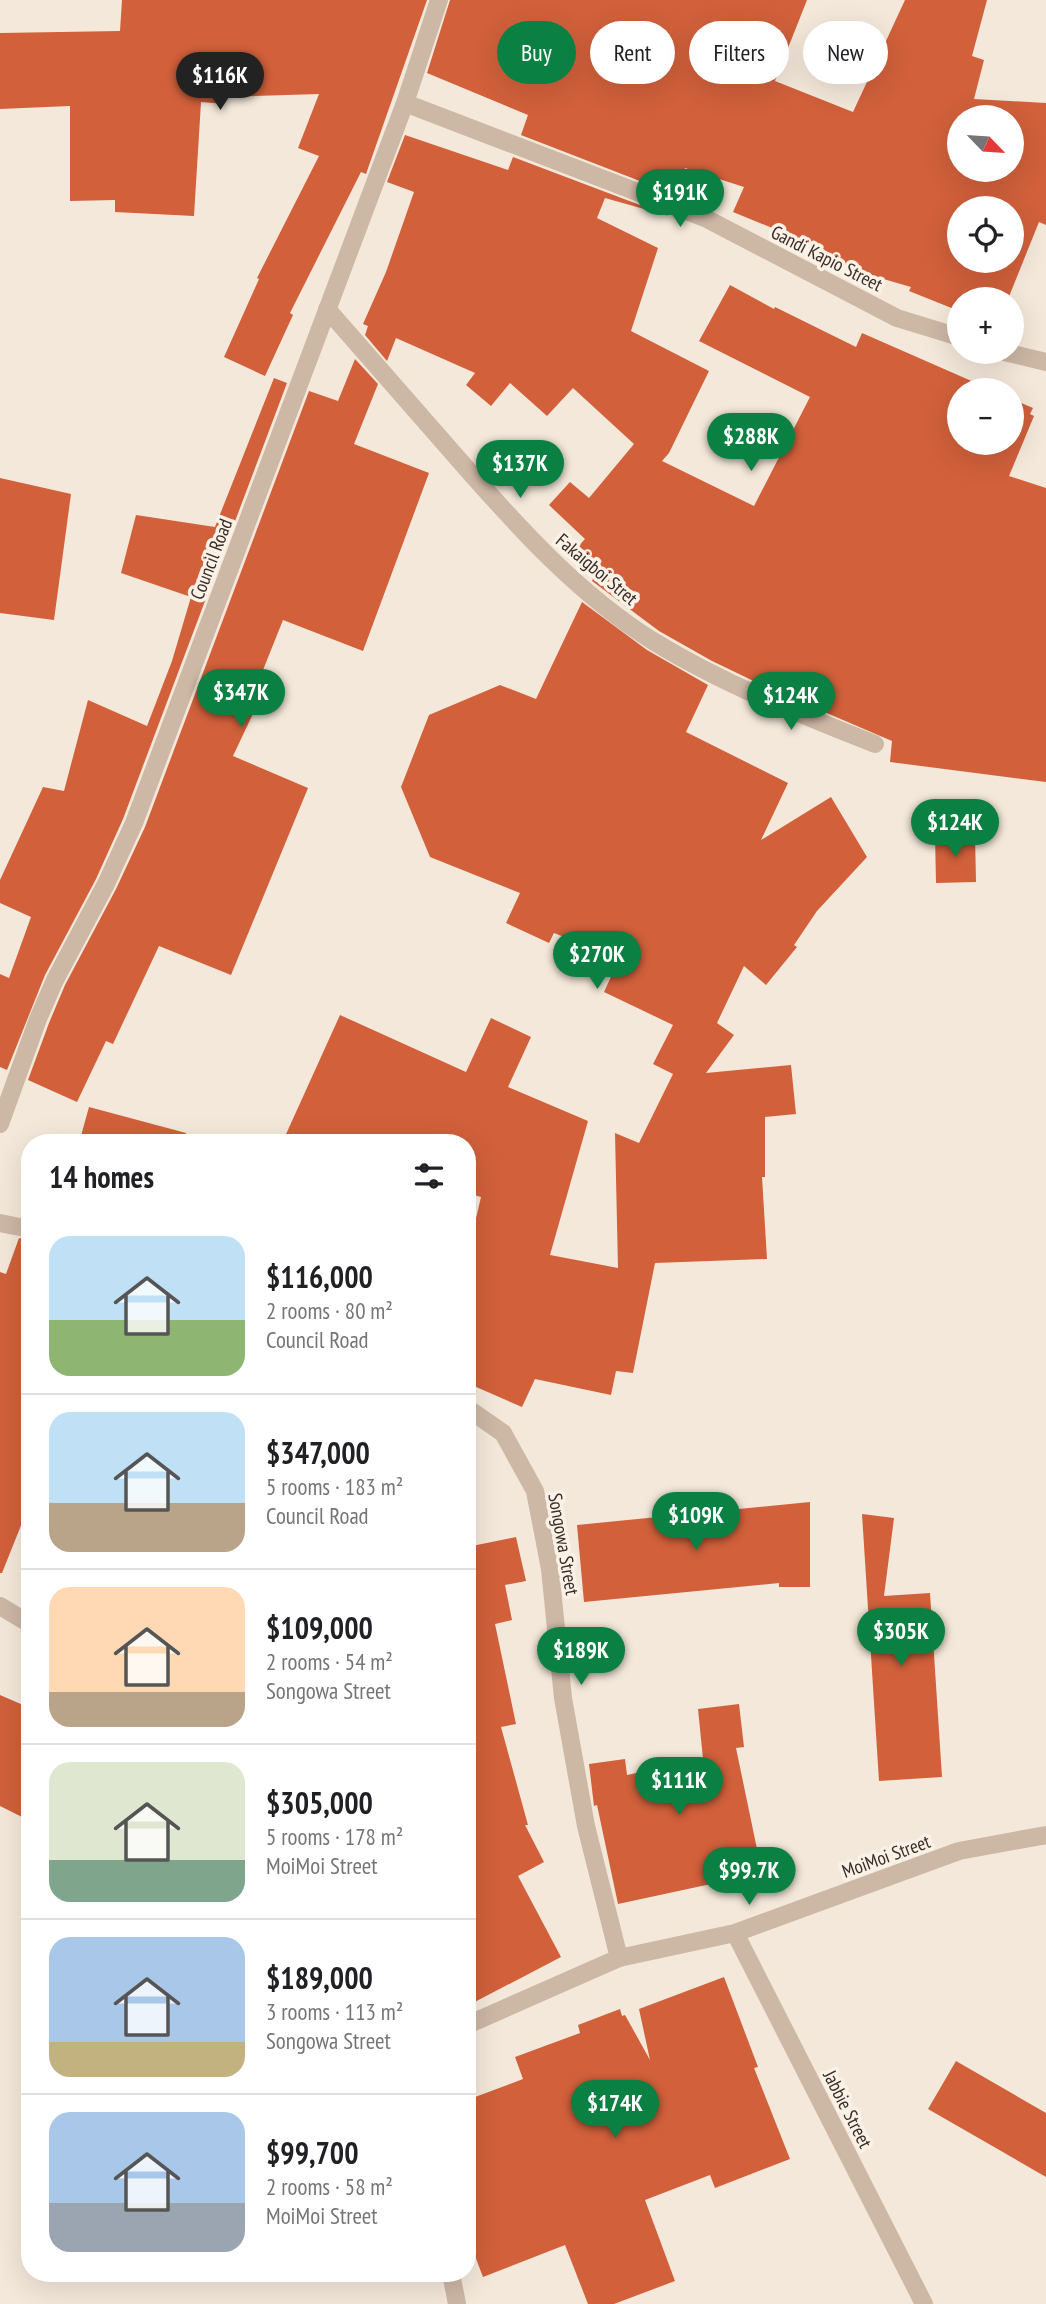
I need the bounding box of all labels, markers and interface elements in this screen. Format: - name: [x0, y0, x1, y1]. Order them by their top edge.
- chip: Buy: [497, 21, 576, 84]
- chip: Rent: [590, 21, 675, 84]
- chip: Filters: [689, 21, 789, 84]
- chip: New: [803, 21, 888, 84]
- pin: $116K: [171, 52, 269, 112]
- text: $116K: [192, 60, 248, 89]
- north arrow: [947, 105, 1024, 182]
- map controls: [947, 105, 1024, 455]
- pin: $191K: [631, 170, 729, 229]
- text: $191K: [652, 177, 708, 206]
- button: locate: [947, 196, 1024, 273]
- street label: Gandi Kapio Street: [767, 220, 888, 297]
- button: +: [947, 287, 1024, 364]
- button: −: [947, 378, 1024, 455]
- pin: $288K: [702, 414, 800, 473]
- text: $288K: [723, 421, 779, 450]
- pin: $137K: [471, 440, 569, 500]
- text: $137K: [492, 448, 548, 477]
- street label: Council Road: [185, 515, 237, 603]
- street label: Fakaigboi Stret: [551, 528, 643, 611]
- pin: $347K: [192, 670, 290, 729]
- pin: $124K: [742, 672, 840, 732]
- text: $347K: [213, 677, 269, 706]
- text: $124K: [763, 680, 819, 709]
- pin: $124K: [906, 800, 1004, 859]
- text: $124K: [927, 807, 983, 836]
- pin: $270K: [548, 932, 646, 991]
- text: $270K: [569, 939, 625, 968]
- text: 14 homes: [49, 1157, 154, 1196]
- icon: filters: [410, 1157, 448, 1195]
- text: $116,000: [266, 1257, 373, 1296]
- icon: home: [105, 1264, 189, 1348]
- text: 2 rooms · 80 m²: [266, 1296, 393, 1325]
- text: Council Road: [266, 1325, 369, 1354]
- text: $347,000: [266, 1433, 370, 1472]
- icon: home: [105, 1440, 189, 1524]
- text: 5 rooms · 183 m²: [266, 1472, 403, 1501]
- street label: Songowa Street: [543, 1491, 585, 1598]
- pin: $109K: [647, 1492, 745, 1552]
- text: $109K: [668, 1500, 724, 1529]
- text: Council Road: [266, 1501, 369, 1530]
- text: $109,000: [266, 1608, 373, 1647]
- pin: $305K: [852, 1608, 950, 1668]
- icon: home: [105, 1615, 189, 1699]
- text: $305K: [873, 1616, 929, 1645]
- pin: $189K: [532, 1628, 630, 1687]
- text: $189K: [553, 1635, 609, 1664]
- text: 2 rooms · 54 m²: [266, 1647, 393, 1676]
- text: Songowa Street: [266, 1676, 391, 1705]
- pin: $111K: [630, 1758, 728, 1817]
- text: $111K: [651, 1765, 707, 1794]
- text: $305,000: [266, 1783, 373, 1822]
- icon: home: [105, 1790, 189, 1874]
- text: 5 rooms · 178 m²: [266, 1822, 403, 1851]
- street label: MoiMoi Street: [839, 1829, 934, 1883]
- pin: $99.7K: [692, 1848, 806, 1907]
- text: MoiMoi Street: [266, 1851, 378, 1880]
- text: $99.7K: [719, 1855, 779, 1884]
- text: $189,000: [266, 1958, 373, 1997]
- icon: home: [105, 1965, 189, 2049]
- text: 3 rooms · 113 m²: [266, 1997, 403, 2026]
- text: Songowa Street: [266, 2026, 391, 2055]
- street label: Jabbie Street: [818, 2065, 878, 2153]
- pin: $174K: [566, 2080, 664, 2140]
- text: $174K: [587, 2088, 643, 2117]
- text: $99,700: [266, 2133, 359, 2172]
- icon: home: [105, 2140, 189, 2224]
- text: 2 rooms · 58 m²: [266, 2172, 393, 2201]
- text: MoiMoi Street: [266, 2201, 378, 2230]

